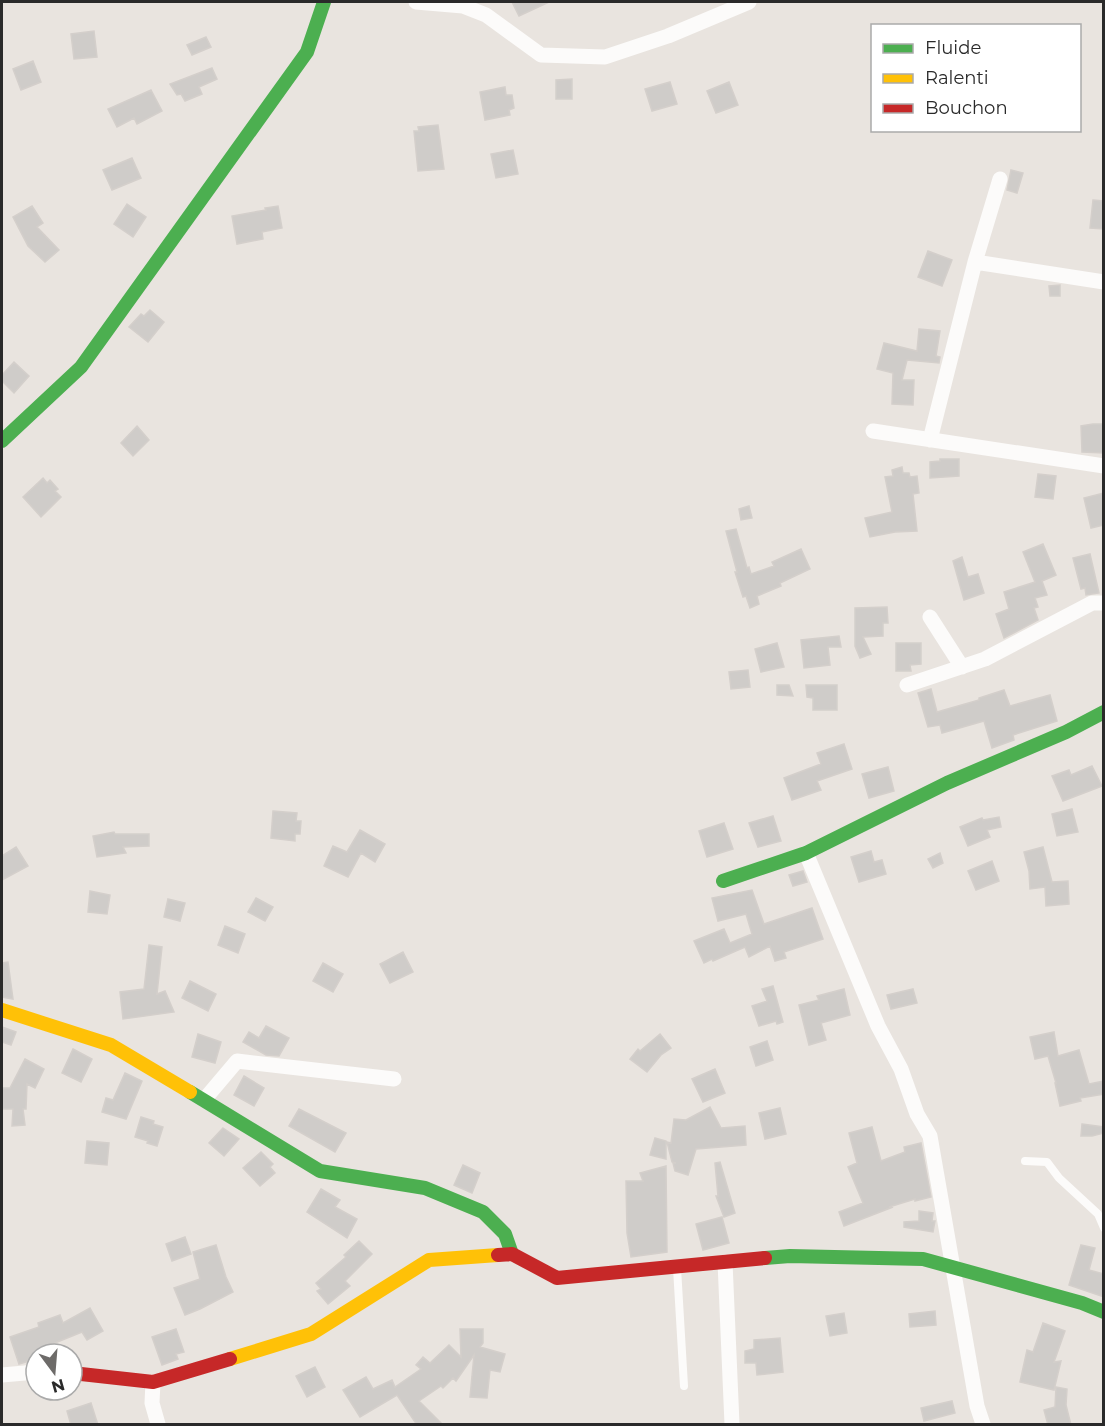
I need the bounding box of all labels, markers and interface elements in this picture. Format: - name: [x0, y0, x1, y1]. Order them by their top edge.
- legend: [871, 24, 1081, 132]
- text: Fluide: [925, 37, 981, 59]
- text: Ralenti: [925, 67, 989, 89]
- text: Bouchon: [925, 97, 1008, 119]
- north arrow: [24, 1342, 84, 1402]
- text: N: [49, 1375, 67, 1397]

